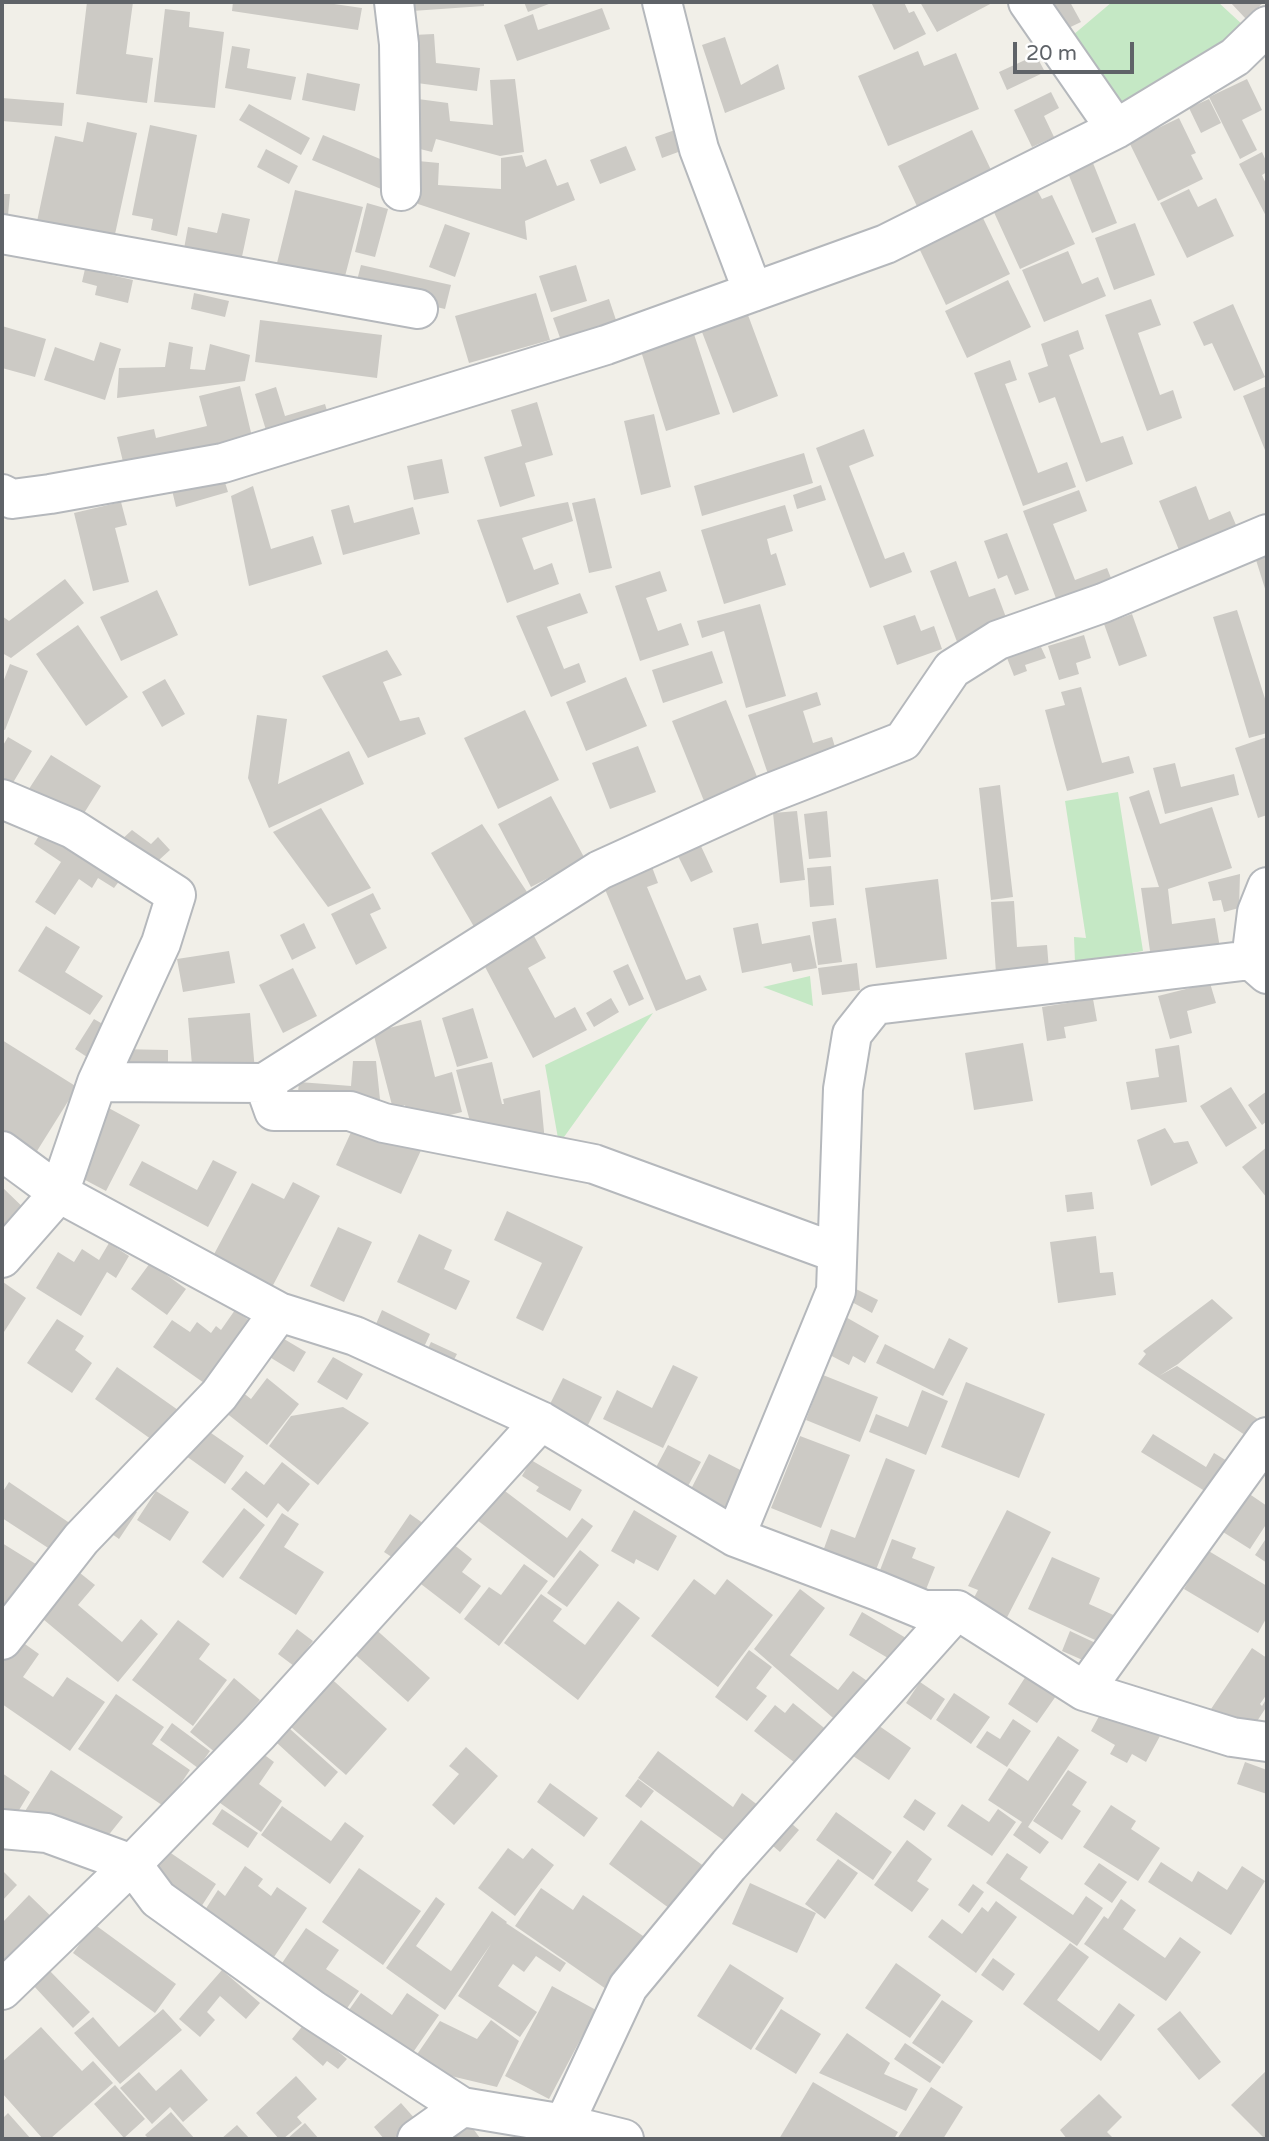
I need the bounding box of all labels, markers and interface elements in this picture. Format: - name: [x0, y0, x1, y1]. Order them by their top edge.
- scale bar: [1017, 28, 1138, 72]
- text: 20 m: [1026, 41, 1077, 66]

